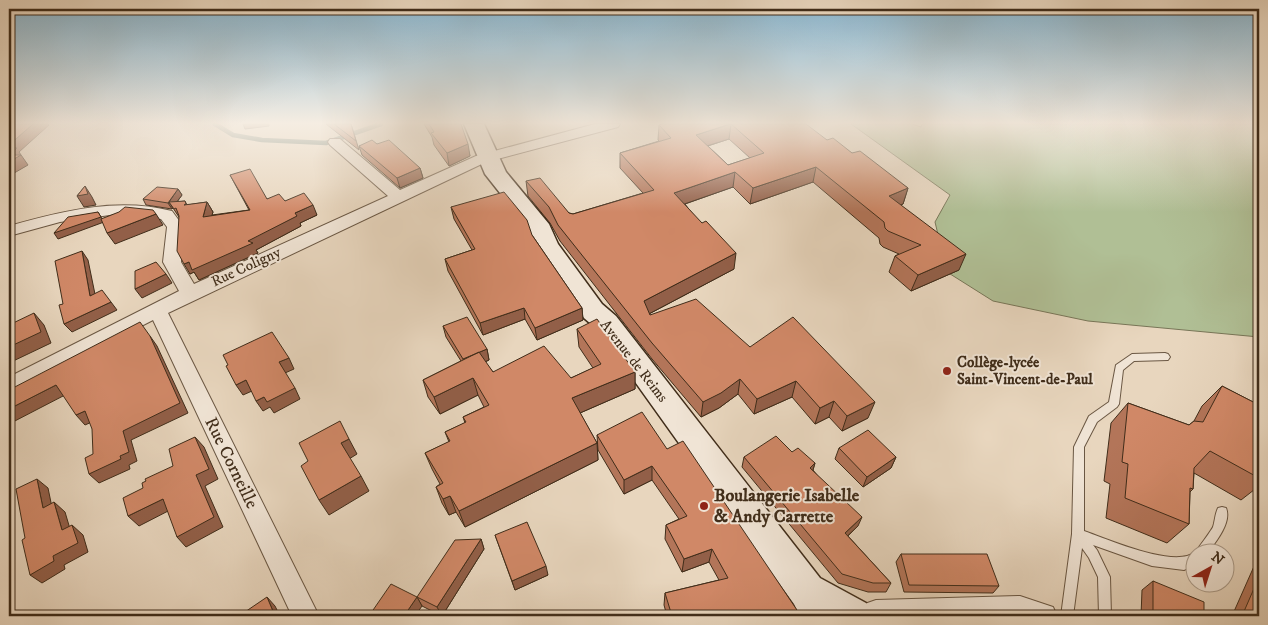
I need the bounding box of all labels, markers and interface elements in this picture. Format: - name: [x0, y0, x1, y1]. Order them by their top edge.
- street label: Rue Coligny: [208, 242, 285, 291]
- street label: Avenue de Reims: [596, 316, 672, 406]
- place label: Collège-lycée Saint-Vincent-de-Paul: [957, 353, 1093, 389]
- marker: Collège-lycée Saint-Vincent-de-Paul: [941, 365, 953, 377]
- street label: Rue Corneille: [199, 414, 263, 512]
- place label: Boulangerie Isabelle & Andy Carrette: [714, 485, 860, 528]
- marker: Boulangerie Isabelle & Andy Carrette: [698, 500, 710, 512]
- north arrow: [1186, 542, 1236, 592]
- text: N: [1207, 548, 1228, 570]

